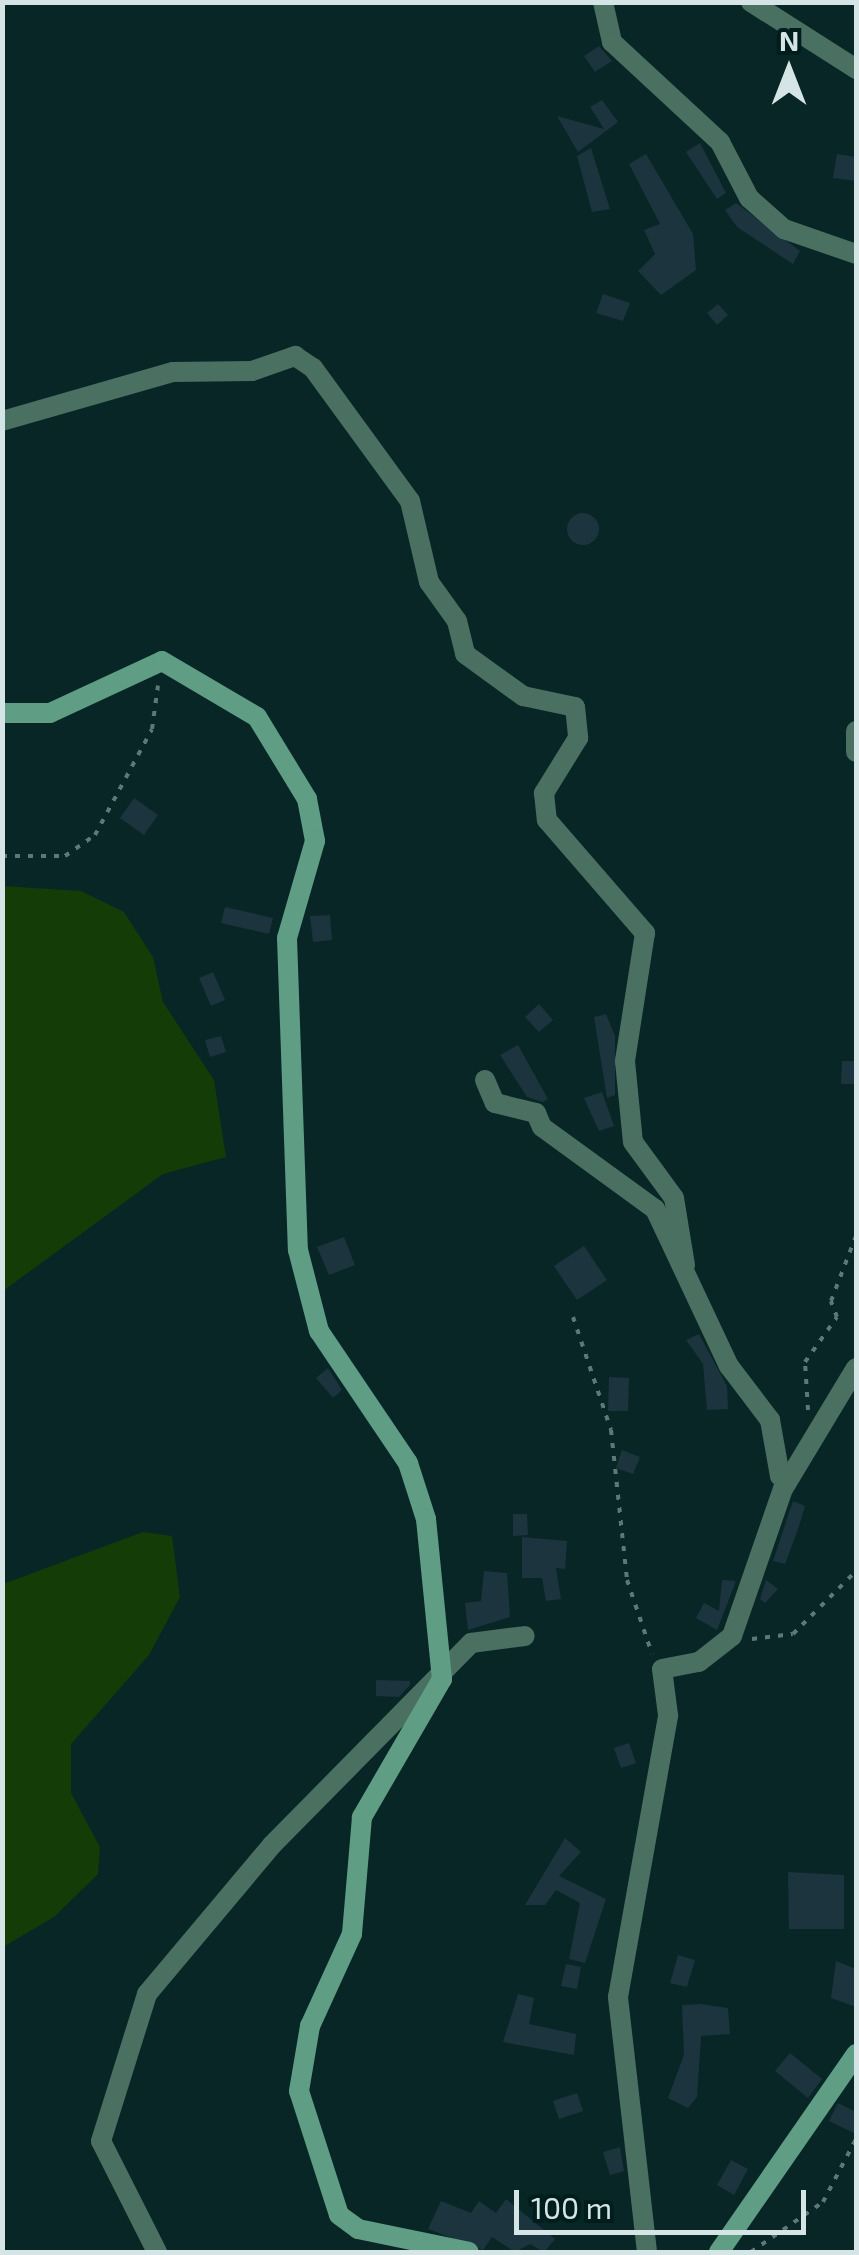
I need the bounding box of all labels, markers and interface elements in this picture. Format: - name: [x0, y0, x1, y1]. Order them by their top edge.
- north arrow: [739, 20, 839, 120]
- text: N: [779, 23, 799, 57]
- scale bar: [519, 2170, 812, 2232]
- text: 100 m: [531, 2189, 612, 2225]

